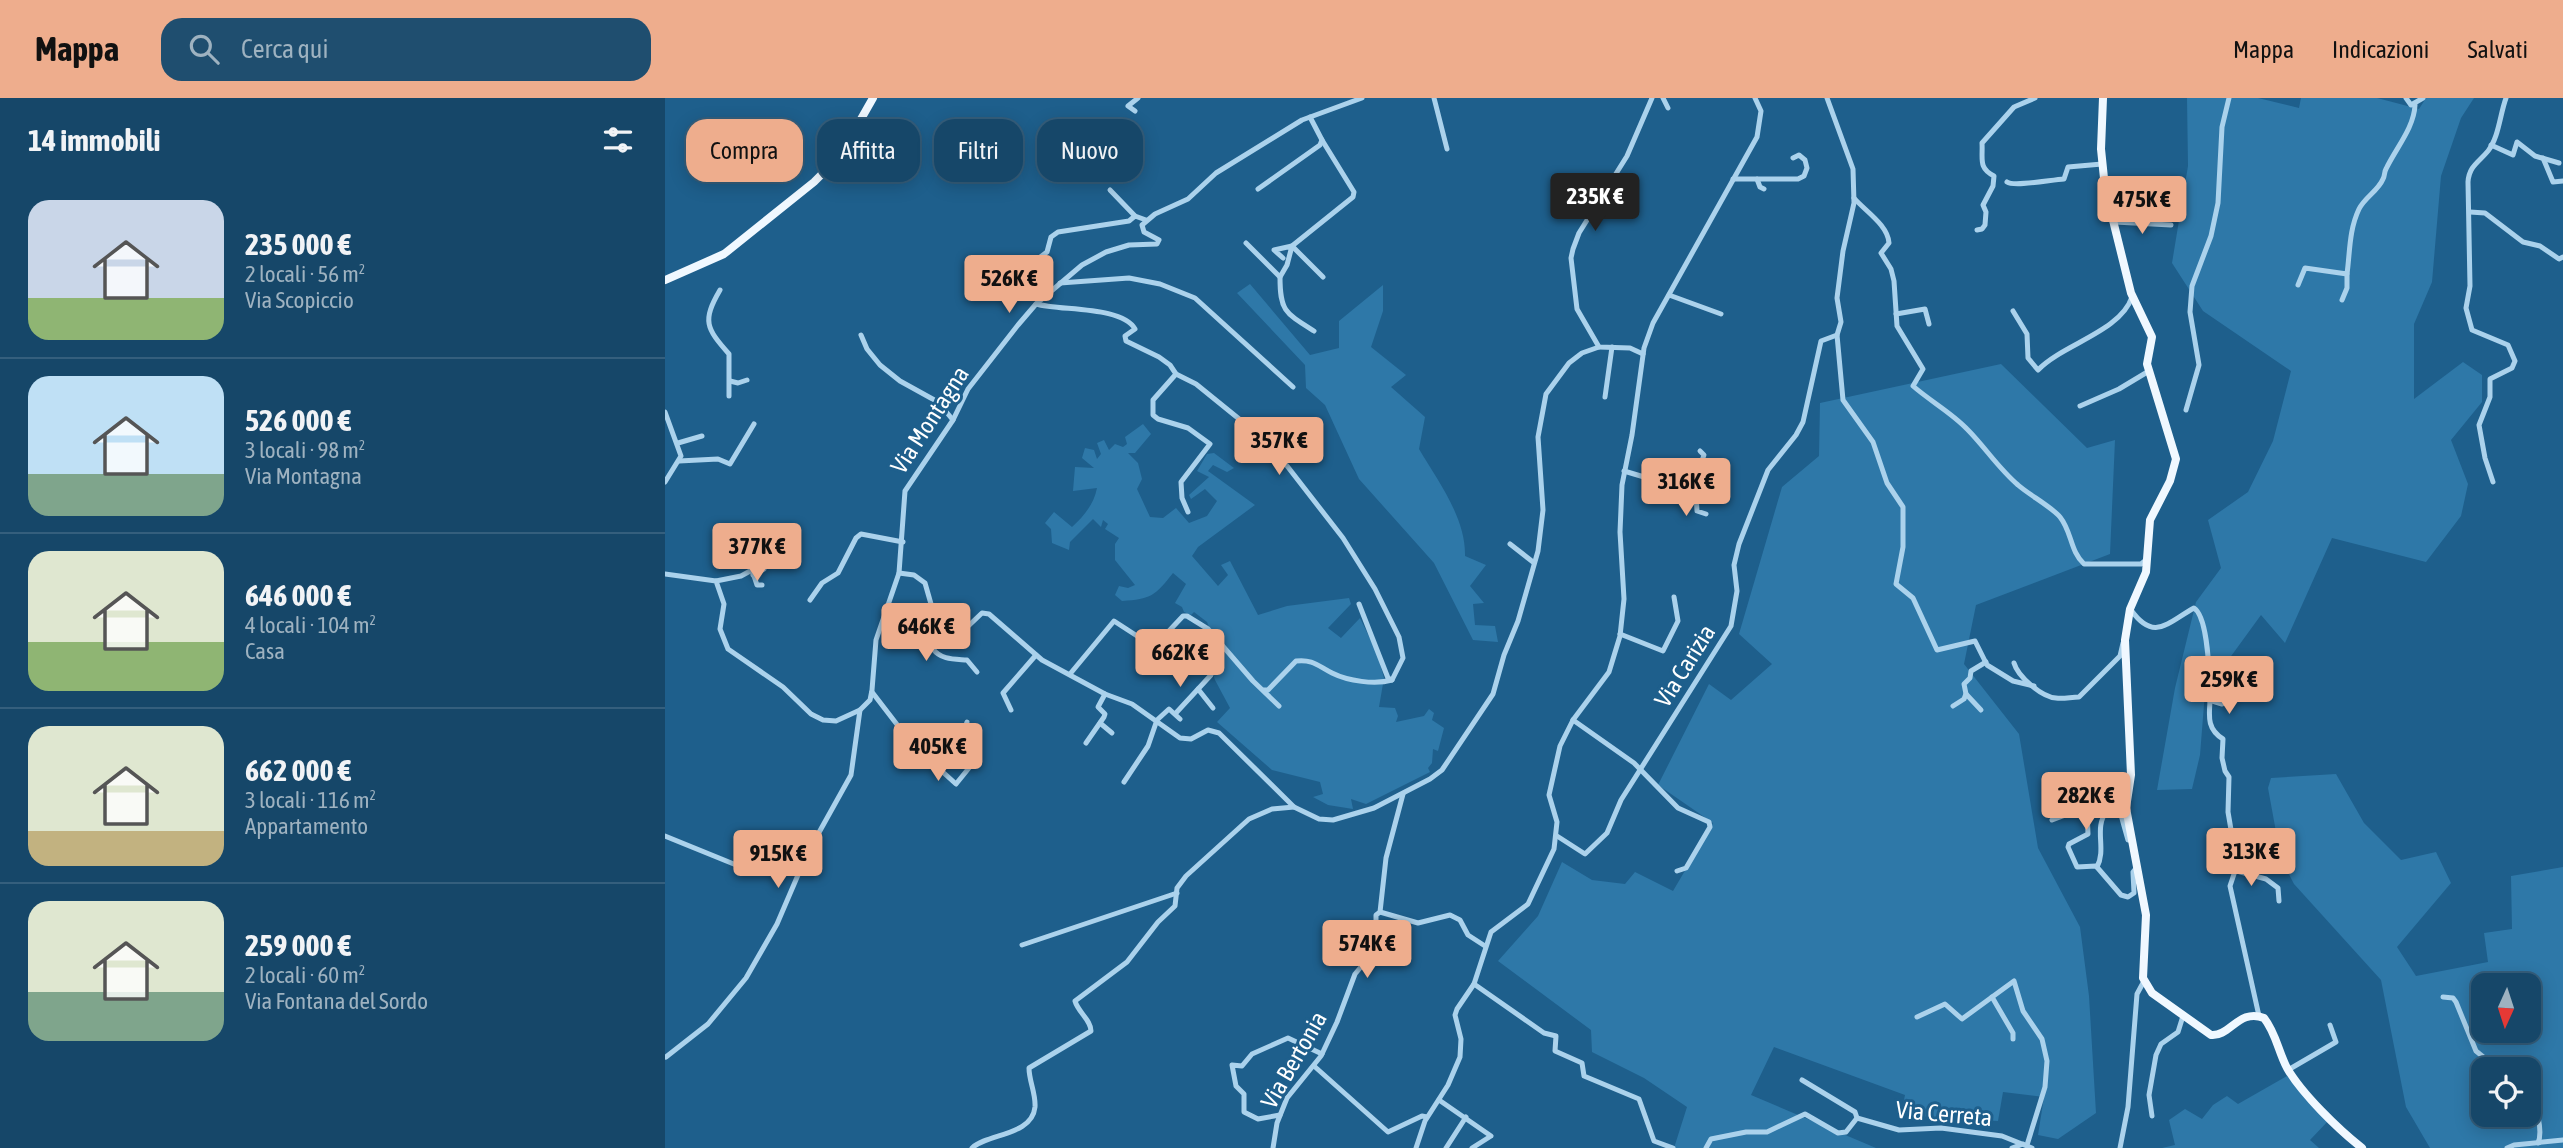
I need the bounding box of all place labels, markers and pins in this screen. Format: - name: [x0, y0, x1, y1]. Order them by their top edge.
- pin: 235K €: [1538, 174, 1652, 233]
- pin: 475K €: [2085, 176, 2199, 236]
- pin: 526K €: [952, 256, 1066, 315]
- pin: 357K €: [1222, 418, 1336, 477]
- pin: 316K €: [1629, 458, 1743, 518]
- pin: 377K €: [700, 524, 814, 583]
- pin: 646K €: [869, 603, 983, 663]
- pin: 662K €: [1123, 630, 1237, 689]
- pin: 259K €: [2172, 656, 2286, 716]
- pin: 405K €: [881, 724, 995, 783]
- pin: 282K €: [2029, 772, 2143, 832]
- pin: 313K €: [2194, 828, 2308, 888]
- pin: 915K €: [721, 830, 835, 890]
- pin: 574K €: [1310, 920, 1424, 980]

